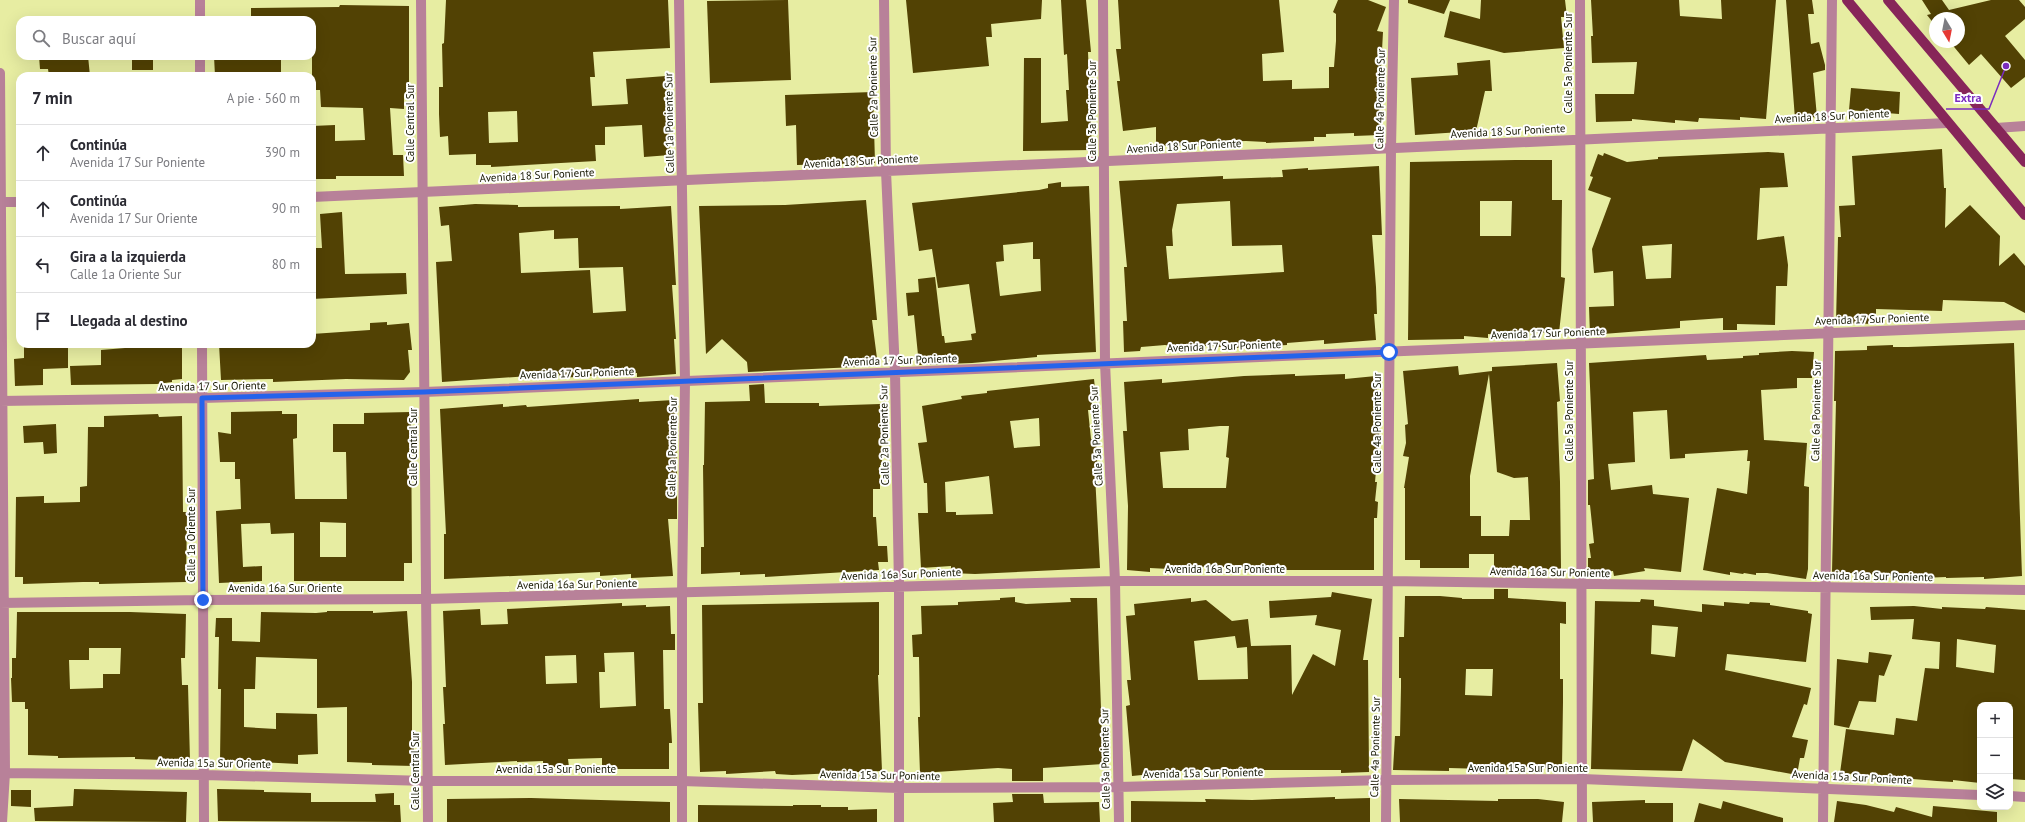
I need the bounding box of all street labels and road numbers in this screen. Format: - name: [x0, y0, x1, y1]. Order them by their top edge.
- street label: Calle 5a Poniente Sur: [1561, 12, 1575, 113]
- street label: Calle 2a Poniente Sur: [865, 36, 881, 137]
- street label: Calle 4a Poniente Sur: [1372, 48, 1388, 149]
- street label: Calle 3a Poniente Sur: [1085, 60, 1099, 161]
- street label: Calle 1a Poniente Sur: [661, 72, 677, 173]
- street label: Calle Central Sur: [403, 83, 417, 162]
- street label: Avenida 18 Sur Poniente: [1774, 106, 1890, 126]
- street label: Avenida 18 Sur Poniente: [1450, 121, 1566, 141]
- street label: Avenida 18 Sur Poniente: [1126, 136, 1242, 156]
- street label: Avenida 18 Sur Poniente: [803, 151, 919, 171]
- street label: Avenida 18 Sur Poniente: [479, 165, 595, 185]
- street label: Avenida 17 Sur Poniente: [1815, 310, 1930, 328]
- street label: Avenida 17 Sur Poniente: [1491, 324, 1606, 342]
- street label: Avenida 17 Sur Poniente: [1167, 337, 1282, 355]
- street label: Avenida 17 Sur Poniente: [843, 351, 958, 369]
- street label: Calle 5a Poniente Sur: [1562, 360, 1576, 461]
- street label: Calle 6a Poniente Sur: [1808, 360, 1824, 461]
- street label: Avenida 17 Sur Poniente: [520, 364, 635, 382]
- street label: Calle 4a Poniente Sur: [1370, 372, 1384, 473]
- street label: Avenida 17 Sur Oriente: [158, 378, 266, 394]
- street label: Calle 2a Poniente Sur: [876, 384, 892, 485]
- street label: Calle 3a Poniente Sur: [1086, 385, 1106, 487]
- street label: Calle 1a Poniente Sur: [664, 396, 680, 497]
- street label: Calle Central Sur: [406, 407, 420, 486]
- street label: Calle 1a Oriente Sur: [184, 488, 198, 582]
- street label: Avenida 16a Sur Poniente: [1165, 562, 1286, 576]
- street label: Avenida 16a Sur Poniente: [1490, 564, 1611, 580]
- street label: Avenida 16a Sur Poniente: [841, 565, 962, 583]
- street label: Avenida 16a Sur Poniente: [1813, 568, 1934, 584]
- street label: Avenida 16a Sur Poniente: [517, 576, 638, 592]
- street label: Avenida 16a Sur Oriente: [228, 581, 342, 595]
- street label: Calle 4a Poniente Sur: [1367, 696, 1383, 797]
- street label: Calle 3a Poniente Sur: [1097, 708, 1113, 809]
- street label: Calle Central Sur: [408, 731, 422, 810]
- street label: Avenida 15a Sur Oriente: [157, 755, 271, 771]
- street label: Avenida 15a Sur Poniente: [1468, 761, 1589, 775]
- street label: Avenida 15a Sur Poniente: [496, 762, 617, 776]
- street label: Avenida 15a Sur Poniente: [1143, 765, 1264, 781]
- street label: Avenida 15a Sur Poniente: [820, 767, 941, 783]
- street label: Avenida 15a Sur Poniente: [1792, 767, 1913, 787]

